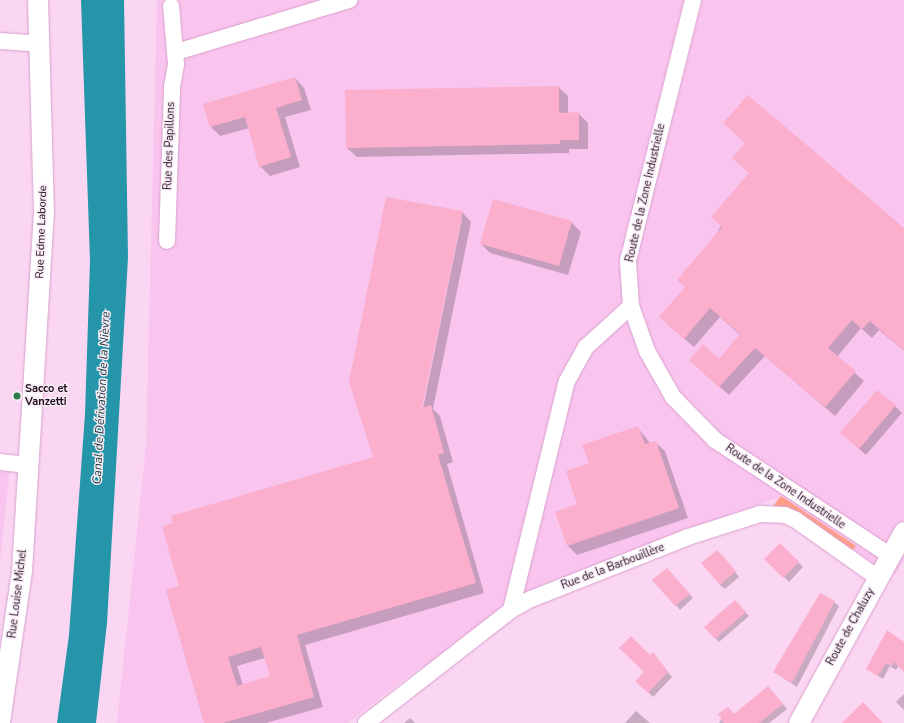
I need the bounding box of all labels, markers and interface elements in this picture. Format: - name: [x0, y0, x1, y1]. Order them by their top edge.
- street label: Rue des Papillons: [162, 102, 178, 190]
- street label: Route de la Zone Industrielle: [624, 122, 668, 264]
- street label: Rue Edme Laborde: [34, 185, 50, 279]
- water label: Canal de Dérivation de la Nièvre: [90, 311, 114, 485]
- place label: Sacco et Vanzetti: [25, 383, 68, 409]
- marker: Sacco et Vanzetti: [12, 391, 22, 401]
- street label: Route de la Zone Industrielle: [723, 442, 847, 532]
- street label: Rue de la Barbouillère: [559, 541, 667, 593]
- street label: Rue Louise Michel: [6, 549, 30, 639]
- street label: Route de Chaluzy: [824, 586, 878, 668]

